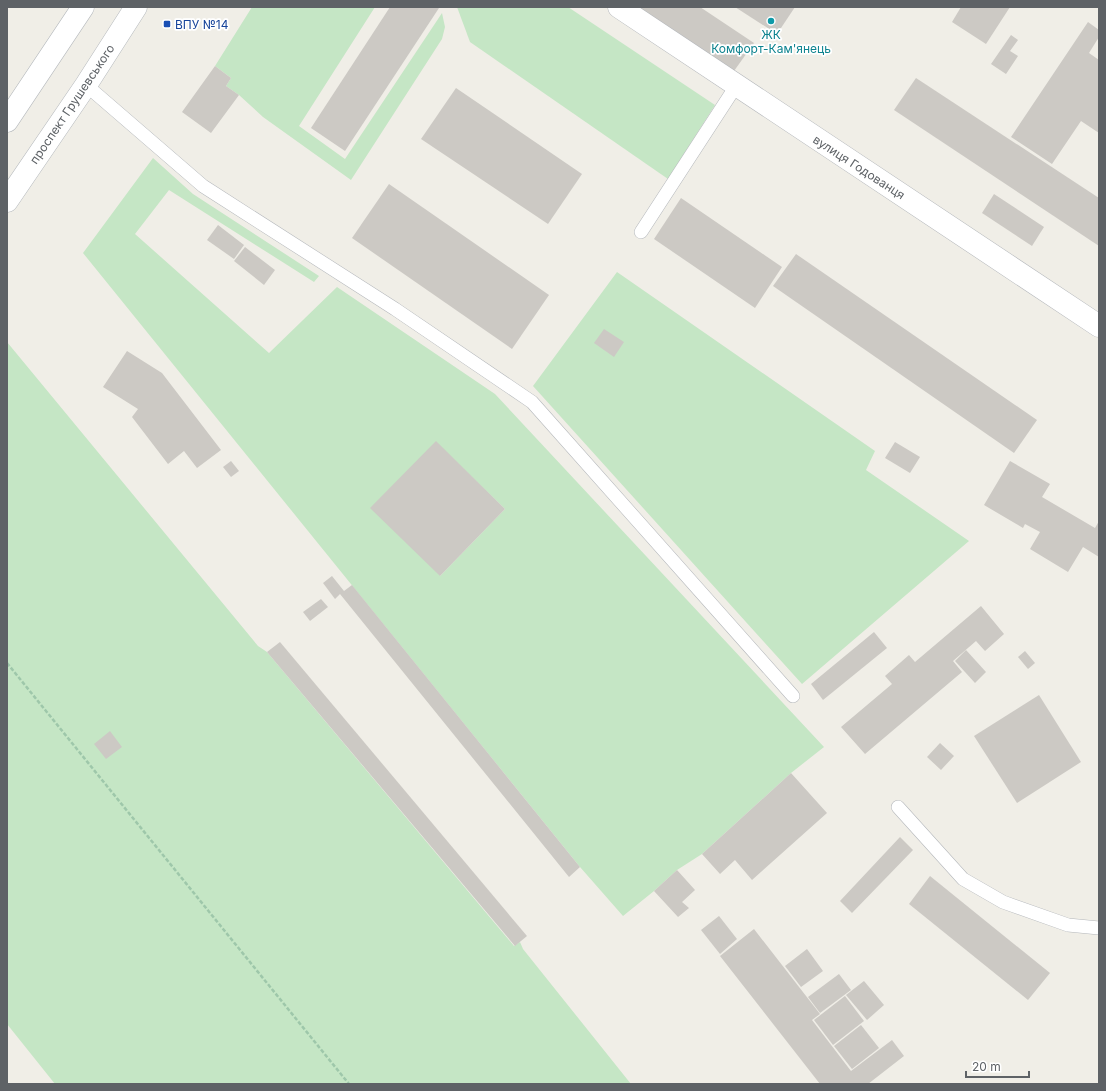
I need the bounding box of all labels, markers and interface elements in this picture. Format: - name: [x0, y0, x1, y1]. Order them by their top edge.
- marker: ЖК Комфорт-Кам'янець: [766, 16, 776, 26]
- place label: ВПУ №14: [175, 17, 229, 32]
- marker: ВПУ №14: [162, 19, 172, 29]
- place label: ЖК Комфорт-Кам'янець: [711, 27, 831, 56]
- street label: проспект Грушевського: [26, 41, 118, 167]
- street label: вулиця Годованця: [810, 132, 908, 202]
- scale bar: [966, 1053, 1029, 1079]
- text: 20 m: [972, 1059, 1001, 1074]

